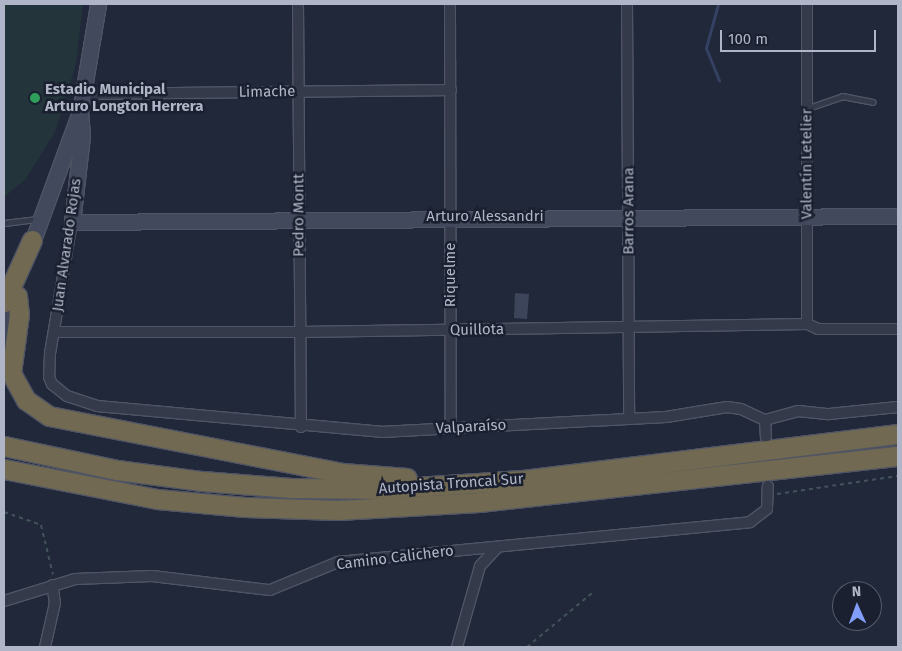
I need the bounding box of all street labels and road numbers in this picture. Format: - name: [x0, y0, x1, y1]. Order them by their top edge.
- street label: Limache: [238, 83, 296, 101]
- street label: Valentín Letelier: [798, 109, 816, 219]
- street label: Barros Arana: [620, 167, 638, 255]
- street label: Pedro Montt: [290, 173, 308, 257]
- street label: Juan Alvarado Rojas: [49, 177, 85, 313]
- street label: Arturo Alessandri: [426, 208, 544, 226]
- street label: Riquelme: [442, 243, 460, 307]
- street label: Quillota: [450, 321, 504, 339]
- street label: Valparaíso: [435, 416, 507, 438]
- street label: Autopista Troncal Sur: [378, 470, 524, 498]
- street label: Camino Calichero: [335, 542, 455, 574]

